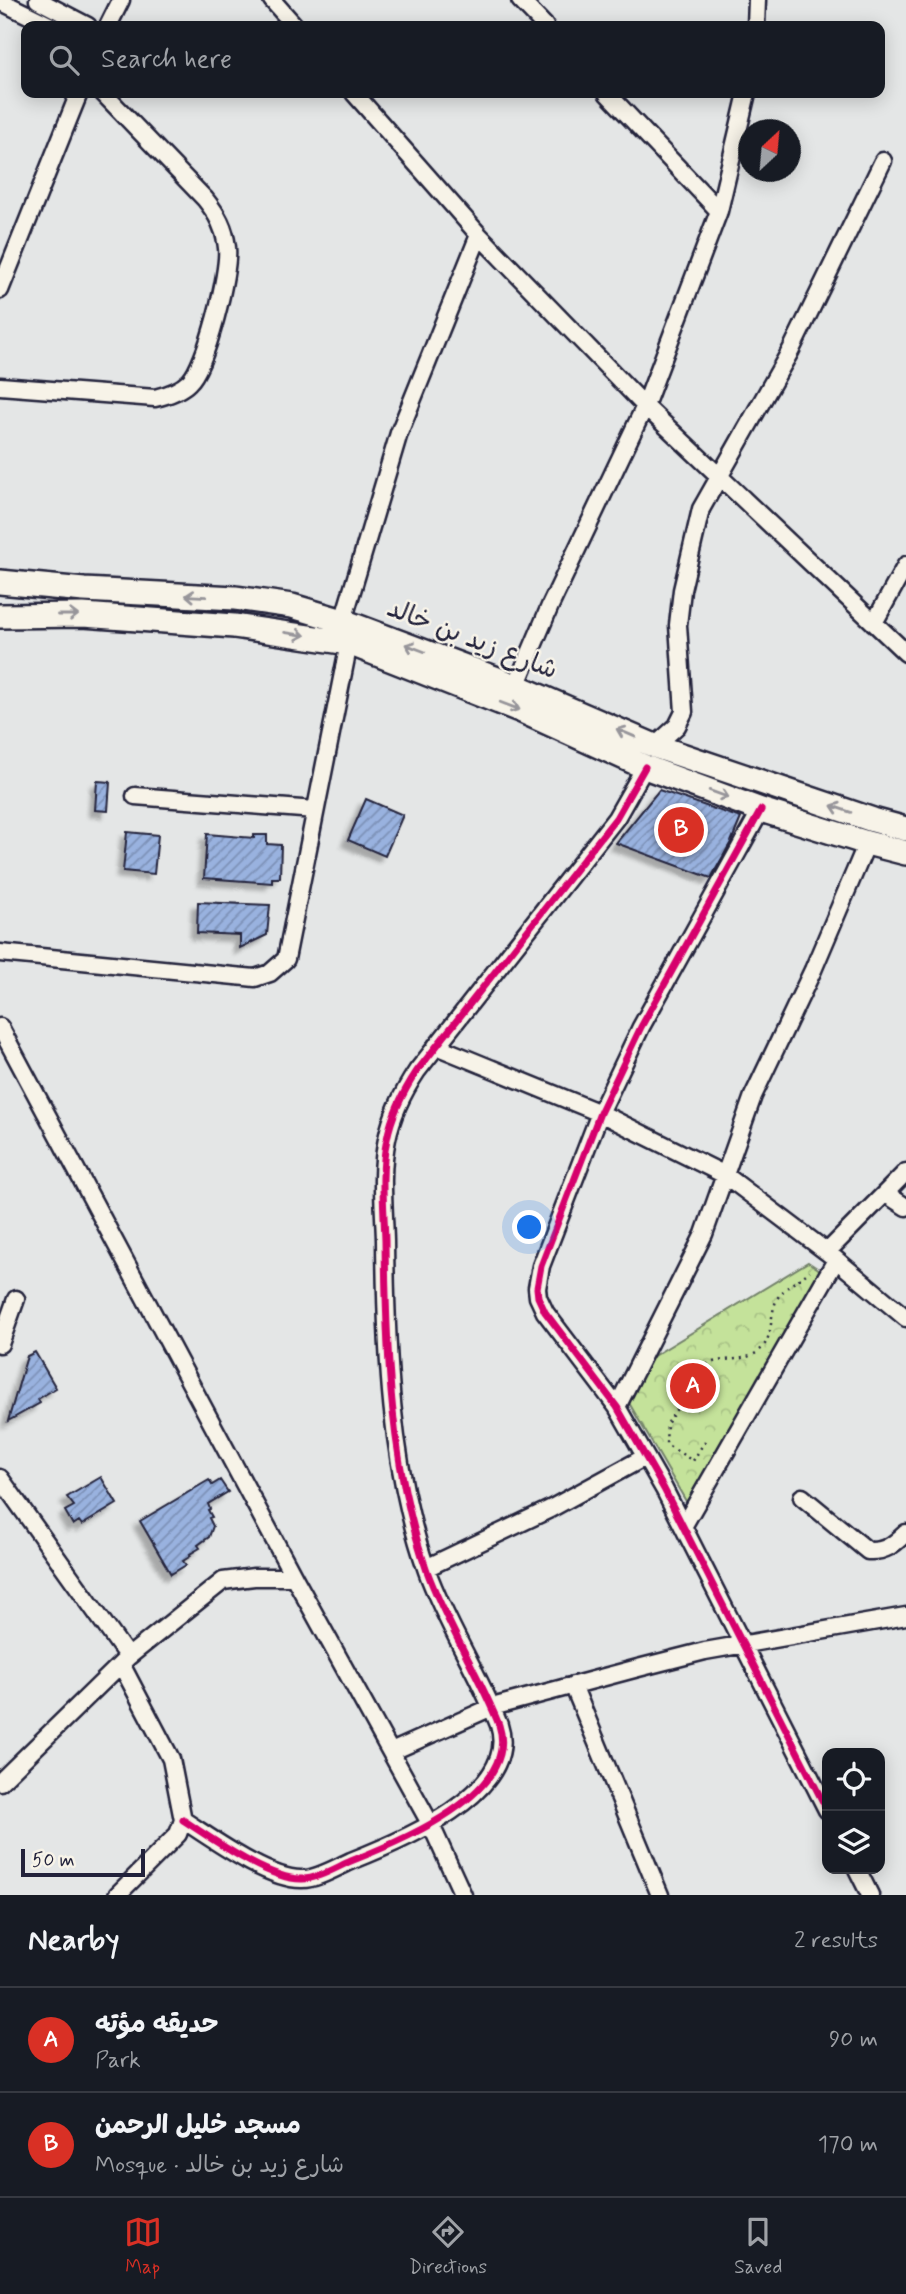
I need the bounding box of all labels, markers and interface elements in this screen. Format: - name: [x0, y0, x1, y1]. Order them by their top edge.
- search box: [21, 21, 885, 98]
- icon: search: [45, 41, 83, 79]
- text: Search here: [101, 43, 232, 77]
- north arrow: [738, 119, 801, 182]
- one-way arrow: [184, 589, 207, 602]
- street label: شارع زيد بن خالد: [382, 592, 562, 688]
- one-way arrow: [56, 608, 79, 622]
- one-way arrow: [283, 628, 306, 641]
- one-way arrow: [405, 641, 427, 653]
- one-way arrow: [498, 701, 520, 714]
- one-way arrow: [616, 726, 637, 739]
- one-way arrow: [708, 789, 730, 801]
- one-way arrow: [830, 802, 852, 814]
- pin: B: [658, 804, 704, 856]
- your location: [512, 1210, 546, 1244]
- pin: A: [670, 1360, 716, 1412]
- map controls: [822, 1748, 885, 1874]
- button: locate: [822, 1748, 885, 1811]
- button: layers: [822, 1811, 885, 1874]
- scale bar: [21, 1846, 145, 1878]
- text: 50 m: [32, 1848, 75, 1873]
- text: Nearby: [28, 1921, 119, 1960]
- text: 2 results: [794, 1926, 878, 1956]
- text: حديقه مؤته: [95, 2008, 219, 2042]
- text: A: [43, 2025, 59, 2055]
- text: 90 m: [829, 2025, 878, 2055]
- text: Park: [95, 2046, 141, 2076]
- text: مسجد خليل الرحمن: [95, 2109, 301, 2143]
- text: B: [44, 2130, 58, 2160]
- text: 170 m: [818, 2130, 878, 2160]
- text: Mosque · شارع زيد بن خالد: [95, 2151, 344, 2181]
- tab: Map: [124, 2213, 162, 2280]
- tab: Directions: [409, 2213, 487, 2280]
- tab: Saved: [734, 2213, 782, 2280]

